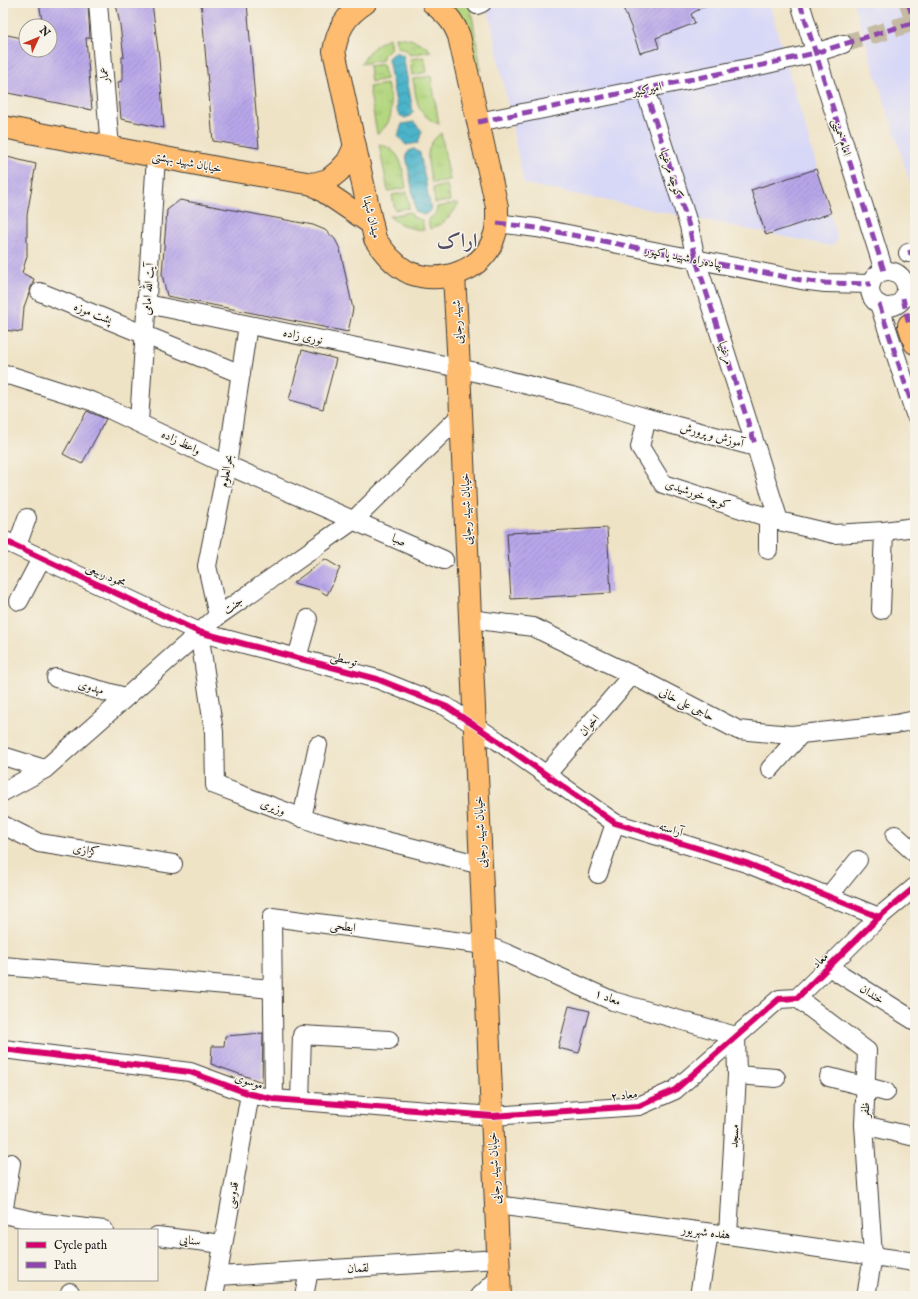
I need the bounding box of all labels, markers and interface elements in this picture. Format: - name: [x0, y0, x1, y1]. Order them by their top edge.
- north arrow: [18, 18, 58, 58]
- text: N: [35, 23, 53, 40]
- street label: عمار: [96, 66, 113, 85]
- street label: امیرکبیر: [629, 79, 663, 100]
- street label: امام خمینی: [826, 117, 855, 159]
- street label: خیابان شهید بهشتی: [151, 148, 223, 178]
- street label: کوچه مرغیها: [656, 148, 686, 201]
- street label: میدان شهدا: [359, 194, 384, 240]
- district label: اراک: [437, 229, 477, 254]
- street label: پیاده‌راه شهید پاکپور: [643, 242, 724, 273]
- street label: آیت الله امامی: [136, 261, 158, 316]
- street label: پشت موزه: [72, 299, 115, 328]
- street label: شهید رجایی: [449, 299, 466, 345]
- street label: نوری زاده: [282, 325, 324, 348]
- street label: مرغیها: [714, 340, 736, 367]
- street label: آموزش و پرورش: [678, 419, 747, 452]
- street label: واعظ زاده: [159, 427, 203, 458]
- street label: بحرالعلوم: [216, 453, 240, 489]
- street label: خیابان شهید رجایی: [458, 472, 475, 545]
- street label: کوچه خورشیدی: [663, 476, 732, 514]
- street label: صبا: [389, 531, 408, 550]
- street label: محمود ربیعی: [83, 560, 128, 592]
- street label: جنت: [220, 593, 246, 618]
- street label: توسطی: [329, 649, 359, 671]
- street label: مهدوی: [76, 677, 106, 698]
- street label: حاجی علی خانی: [656, 684, 717, 726]
- street label: اخوان: [576, 711, 603, 739]
- street label: خیابان شهید رجایی: [471, 795, 490, 869]
- street label: وزیری: [258, 796, 288, 819]
- street label: آراسته: [657, 818, 686, 841]
- street label: کزازی: [72, 841, 100, 860]
- street label: ابطحی: [329, 917, 357, 937]
- street label: معاد: [809, 949, 832, 972]
- street label: خندان: [857, 981, 887, 1008]
- street label: معاد ۱: [593, 986, 623, 1009]
- street label: موسوی: [233, 1070, 265, 1093]
- street label: معاد ۲: [610, 1086, 638, 1105]
- street label: ظفر: [858, 1102, 873, 1120]
- street label: مسجد: [726, 1124, 743, 1148]
- street label: خیابان شهید رجایی: [485, 1131, 504, 1205]
- street label: قدوسی: [223, 1181, 243, 1210]
- street label: هفده شهریور: [680, 1222, 731, 1243]
- legend: [18, 1229, 158, 1281]
- street label: سنایی: [178, 1232, 202, 1249]
- text: Cycle path: [54, 1238, 108, 1254]
- text: Path: [54, 1258, 77, 1273]
- street label: لقمان: [347, 1260, 369, 1277]

